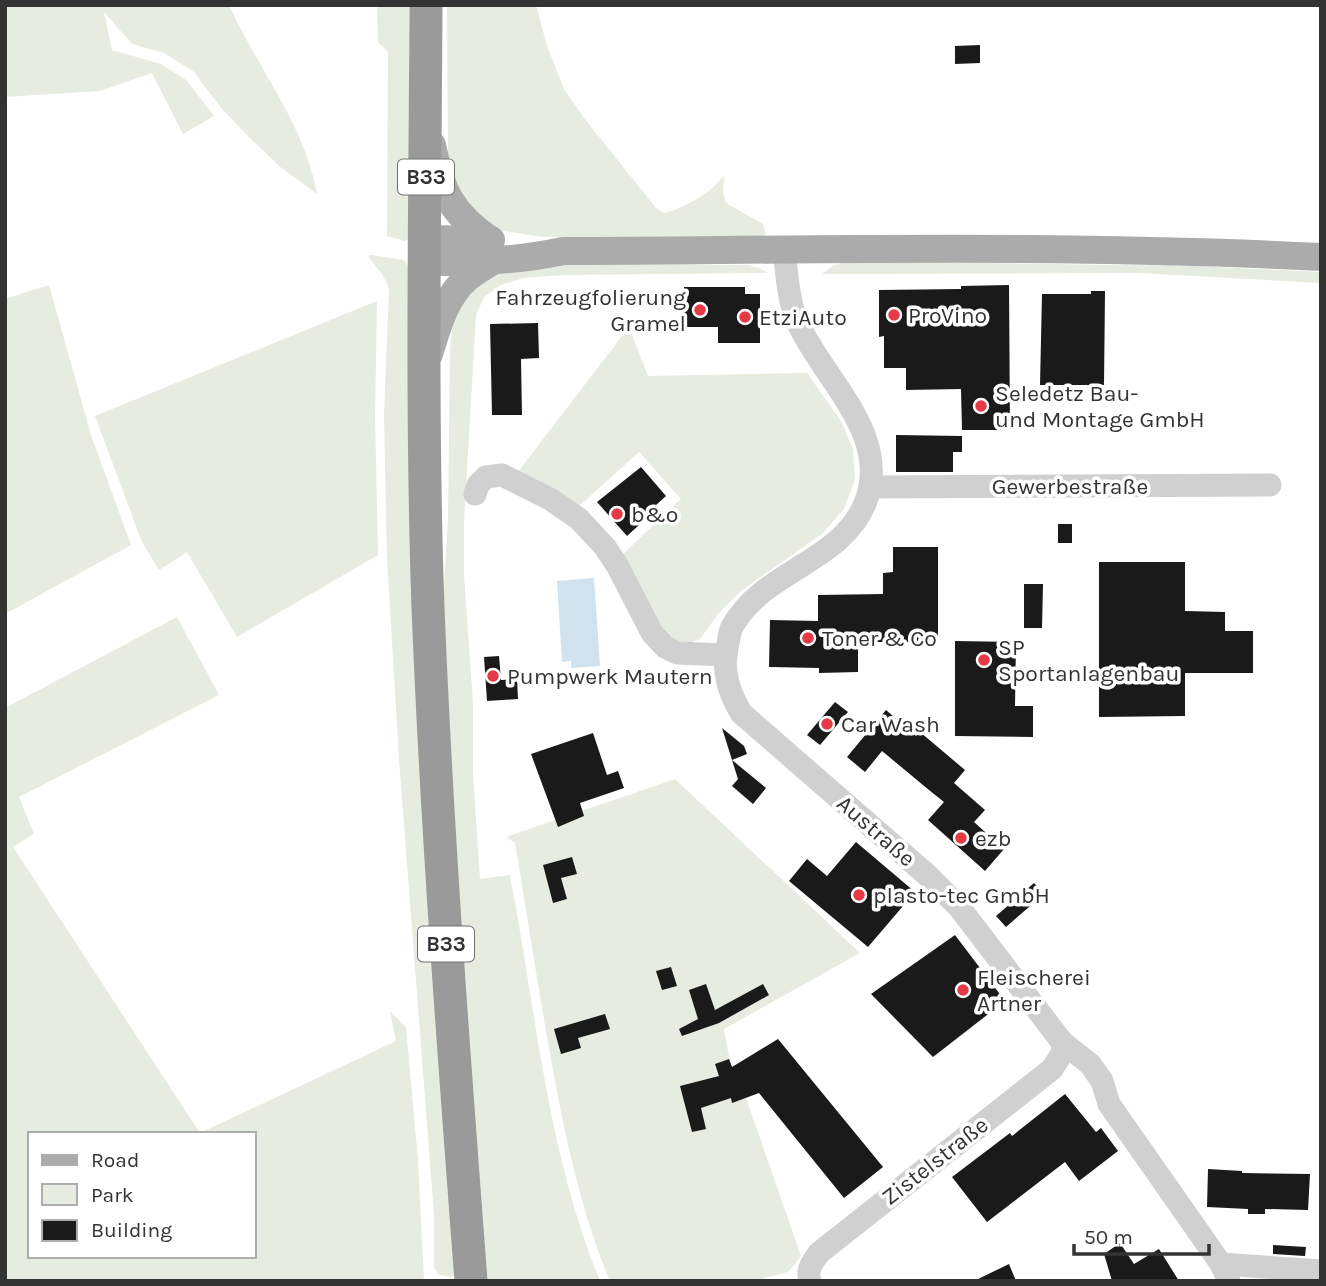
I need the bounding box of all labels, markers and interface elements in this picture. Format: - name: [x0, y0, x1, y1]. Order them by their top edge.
- road number: B33: [398, 160, 454, 194]
- place label: Fahrzeugfolierung Gramel: [495, 284, 686, 337]
- marker: Fahrzeugfolierung Gramel: [692, 302, 708, 318]
- place label: ProVino: [908, 302, 987, 329]
- place label: EtziAuto: [759, 304, 847, 331]
- marker: ProVino: [886, 307, 902, 323]
- marker: EtziAuto: [737, 309, 753, 325]
- place label: Seledetz Bau- und Montage GmbH: [995, 380, 1205, 433]
- marker: Seledetz Bau- und Montage GmbH: [973, 398, 989, 414]
- street label: Gewerbestraße: [992, 473, 1148, 500]
- place label: b&o: [631, 501, 678, 528]
- marker: b&o: [609, 506, 625, 522]
- place label: Toner & Co: [822, 625, 937, 652]
- marker: Toner & Co: [800, 630, 816, 646]
- place label: SP Sportanlagenbau: [998, 634, 1179, 687]
- marker: SP Sportanlagenbau: [976, 652, 992, 668]
- place label: Pumpwerk Mautern: [507, 663, 713, 690]
- marker: Pumpwerk Mautern: [485, 668, 501, 684]
- place label: Car Wash: [841, 711, 940, 738]
- marker: Car Wash: [819, 716, 835, 732]
- street label: Austraße: [831, 790, 921, 872]
- place label: ezb: [975, 825, 1011, 852]
- marker: ezb: [953, 830, 969, 846]
- place label: plasto-tec GmbH: [873, 882, 1050, 909]
- marker: plasto-tec GmbH: [851, 887, 867, 903]
- road number: B33: [418, 926, 474, 962]
- place label: Fleischerei Artner: [977, 964, 1091, 1017]
- marker: Fleischerei Artner: [955, 982, 971, 998]
- street label: Zistelstraße: [877, 1111, 993, 1211]
- legend: [28, 1132, 256, 1258]
- text: Road: [91, 1148, 139, 1172]
- text: Park: [91, 1183, 134, 1207]
- scale bar: [1074, 1212, 1209, 1256]
- text: Building: [91, 1218, 172, 1242]
- text: 50 m: [1084, 1225, 1133, 1249]

